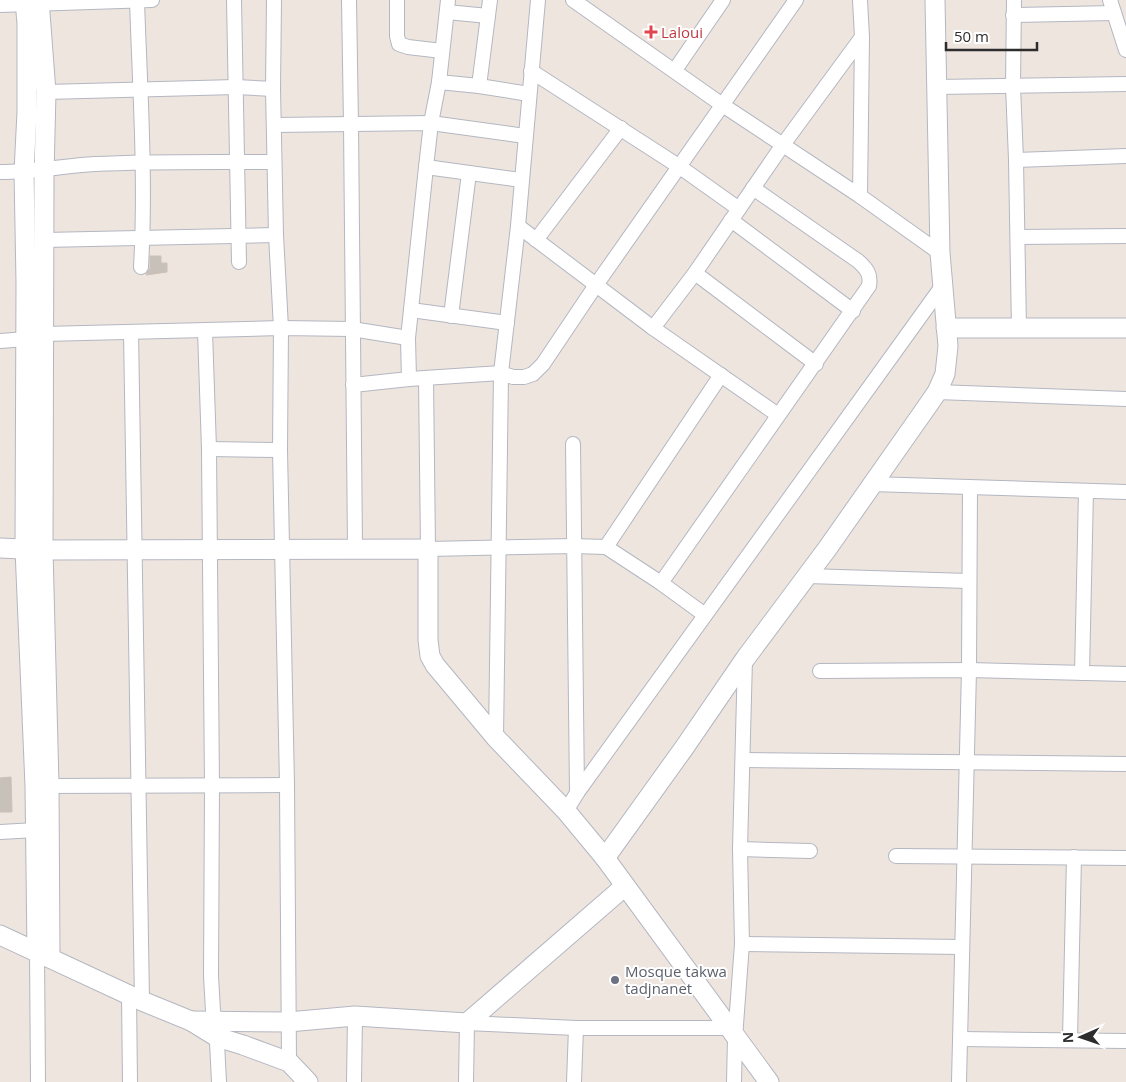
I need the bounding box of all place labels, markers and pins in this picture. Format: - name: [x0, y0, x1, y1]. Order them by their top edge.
- place label: Laloui: [661, 22, 703, 42]
- marker: Laloui: [645, 26, 657, 38]
- place label: Mosque takwa tadjnanet: [625, 961, 727, 998]
- marker: Mosque takwa tadjnanet: [609, 974, 621, 986]

